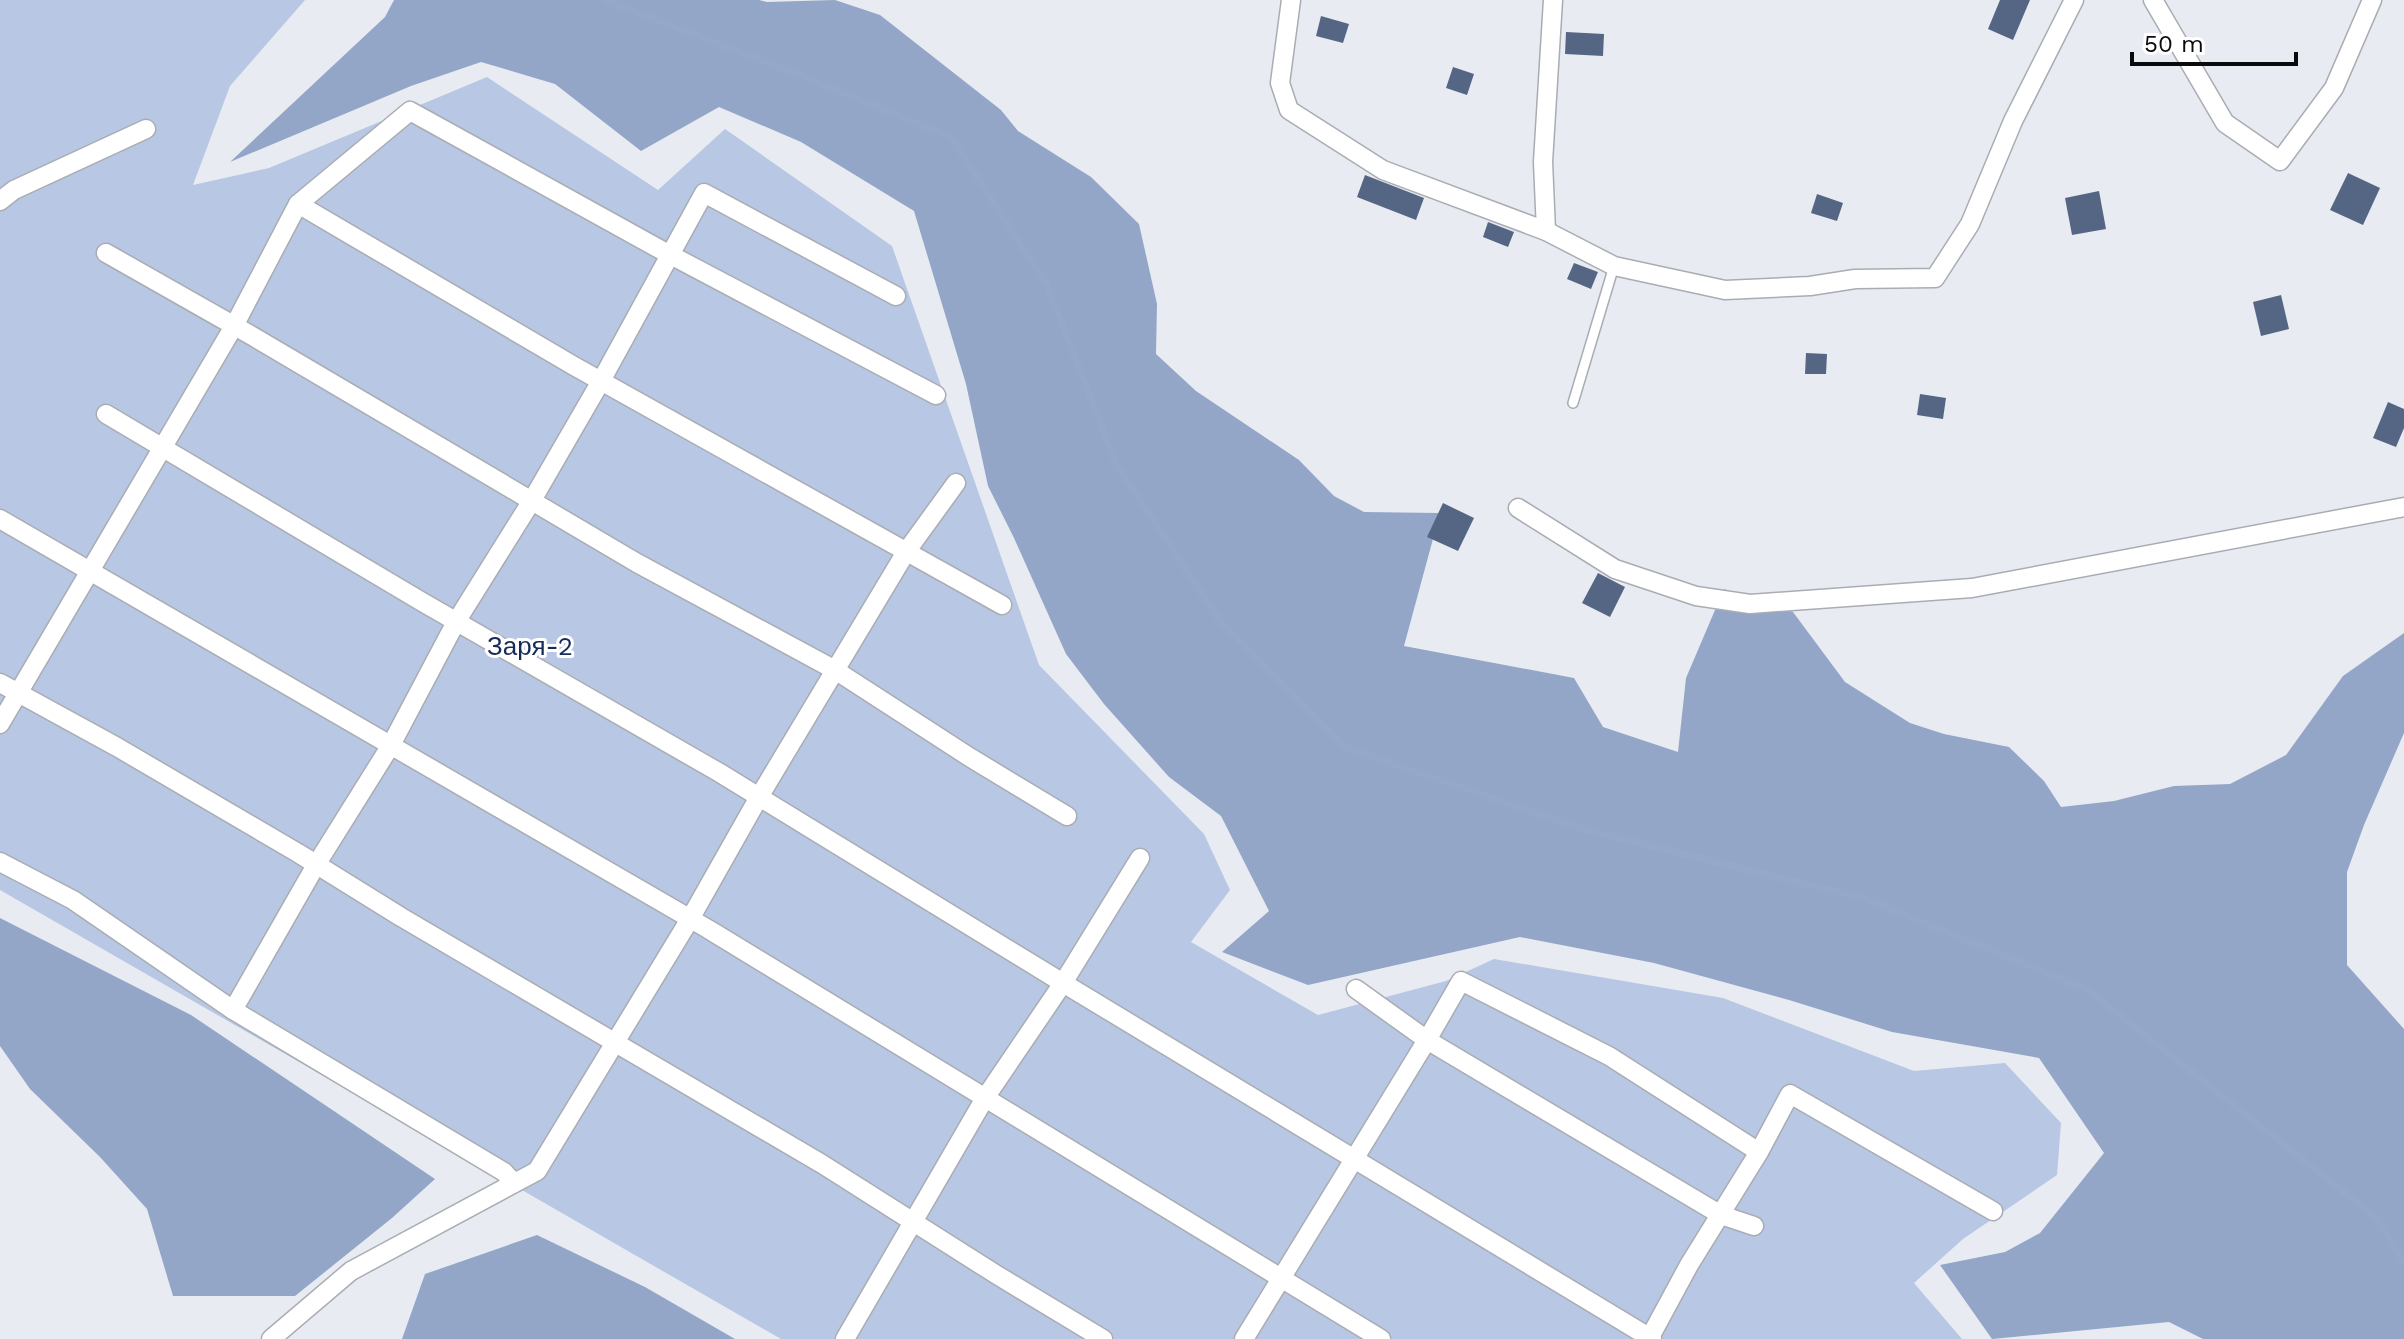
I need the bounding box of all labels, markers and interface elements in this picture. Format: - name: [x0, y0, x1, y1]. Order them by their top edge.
- scale bar: [2132, 16, 2296, 66]
- text: 50 m: [2144, 30, 2204, 58]
- park label: Заря-2: [487, 631, 573, 661]

